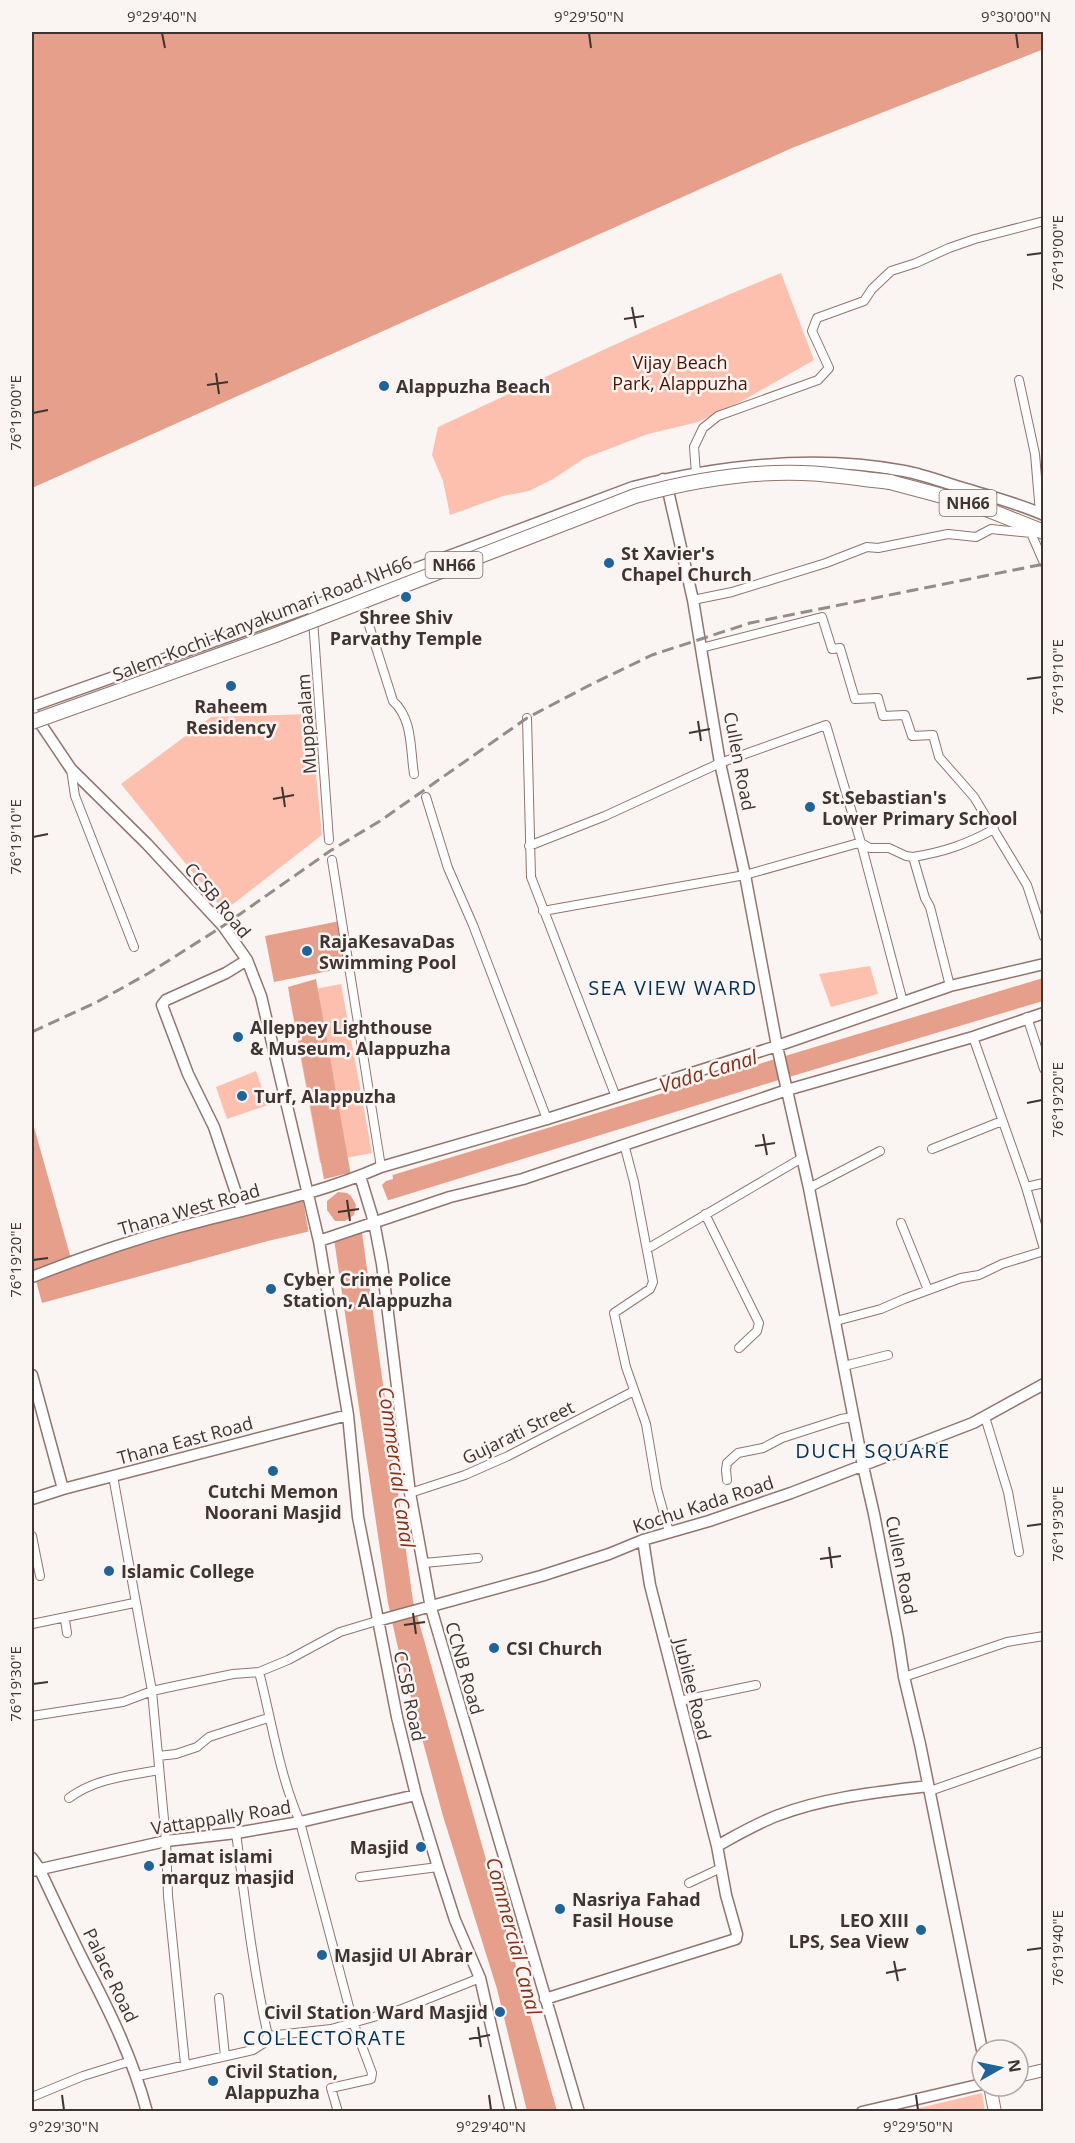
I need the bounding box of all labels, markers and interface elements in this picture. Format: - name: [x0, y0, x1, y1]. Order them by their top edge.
- text: 9°29'40"N: [127, 6, 197, 26]
- text: 9°29'50"N: [554, 6, 624, 26]
- text: 9°30'00"N: [981, 6, 1051, 26]
- text: 76°19'00"E: [1047, 215, 1067, 291]
- park label: Vijay Beach Park, Alappuzha: [612, 350, 748, 395]
- place label: Alappuzha Beach: [396, 374, 550, 398]
- text: 76°19'00"E: [5, 375, 25, 451]
- marker: Alappuzha Beach: [377, 379, 391, 393]
- road number: NH66: [940, 490, 996, 516]
- place label: St Xavier's Chapel Church: [621, 541, 752, 586]
- street label: Salem-Kochi-Kanyakumari Road NH66: [109, 550, 415, 686]
- road number: NH66: [426, 552, 482, 578]
- marker: St Xavier's Chapel Church: [602, 556, 616, 570]
- marker: Shree Shiv Parvathy Temple: [399, 590, 413, 604]
- place label: Shree Shiv Parvathy Temple: [330, 605, 482, 650]
- text: 76°19'10"E: [1047, 639, 1067, 715]
- street label: Muppaalam: [291, 673, 321, 775]
- marker: Raheem Residency: [224, 679, 238, 693]
- place label: Raheem Residency: [186, 694, 277, 739]
- street label: Cullen Road: [719, 710, 761, 812]
- place label: St.Sebastian's Lower Primary School: [822, 785, 1018, 830]
- text: 76°19'10"E: [5, 799, 25, 875]
- marker: St.Sebastian's Lower Primary School: [803, 800, 817, 814]
- street label: CCSB Road: [179, 857, 257, 943]
- place label: RajaKesavaDas Swimming Pool: [319, 929, 456, 974]
- marker: RajaKesavaDas Swimming Pool: [300, 944, 314, 958]
- district label: SEA VIEW WARD: [588, 974, 758, 1001]
- place label: Alleppey Lighthouse & Museum, Alappuzha: [250, 1015, 451, 1060]
- marker: Alleppey Lighthouse & Museum, Alappuzha: [231, 1030, 245, 1044]
- water label: Vada Canal: [656, 1043, 761, 1099]
- text: 76°19'20"E: [1047, 1062, 1067, 1138]
- place label: Turf, Alappuzha: [254, 1084, 396, 1108]
- marker: Turf, Alappuzha: [235, 1089, 249, 1103]
- street label: Thana West Road: [116, 1177, 262, 1241]
- text: 76°19'20"E: [5, 1222, 25, 1298]
- place label: Cyber Crime Police Station, Alappuzha: [283, 1267, 453, 1312]
- marker: Cyber Crime Police Station, Alappuzha: [264, 1282, 278, 1296]
- water label: Commercial Canal: [372, 1385, 422, 1550]
- street label: Gujarati Street: [458, 1394, 578, 1470]
- street label: Thana East Road: [115, 1410, 255, 1470]
- district label: DUCH SQUARE: [795, 1437, 951, 1464]
- marker: Cutchi Memon Noorani Masjid: [266, 1464, 280, 1478]
- street label: Kochu Kada Road: [629, 1470, 777, 1538]
- place label: Cutchi Memon Noorani Masjid: [204, 1479, 342, 1524]
- text: 76°19'30"E: [1047, 1486, 1067, 1562]
- street label: Cullen Road: [881, 1514, 923, 1616]
- place label: Islamic College: [121, 1559, 254, 1583]
- marker: Islamic College: [102, 1564, 116, 1578]
- street label: CCNB Road: [440, 1619, 490, 1717]
- street label: Jubilee Road: [668, 1634, 717, 1742]
- place label: CSI Church: [506, 1636, 602, 1660]
- marker: CSI Church: [487, 1641, 501, 1655]
- text: 76°19'30"E: [5, 1646, 25, 1722]
- street label: CCSB Road: [389, 1649, 431, 1743]
- street label: Vattappally Road: [149, 1794, 293, 1840]
- place label: Masjid: [350, 1835, 409, 1859]
- marker: Masjid: [414, 1840, 428, 1854]
- place label: Jamat islami marquz masjid: [159, 1844, 294, 1889]
- water label: Commercial Canal: [480, 1854, 548, 2019]
- marker: Jamat islami marquz masjid: [142, 1859, 156, 1873]
- place label: Nasriya Fahad Fasil House: [572, 1887, 701, 1932]
- marker: Nasriya Fahad Fasil House: [553, 1902, 567, 1916]
- place label: LEO XIII LPS, Sea View: [788, 1908, 910, 1953]
- text: 76°19'40"E: [1047, 1910, 1067, 1986]
- marker: LEO XIII LPS, Sea View: [914, 1923, 928, 1937]
- street label: Palace Road: [78, 1924, 144, 2026]
- place label: Masjid Ul Abrar: [334, 1943, 473, 1967]
- marker: Masjid Ul Abrar: [315, 1948, 329, 1962]
- place label: Civil Station Ward Masjid: [264, 2000, 488, 2024]
- marker: Civil Station Ward Masjid: [493, 2005, 507, 2019]
- district label: COLLECTORATE: [243, 2024, 407, 2051]
- north arrow: [970, 2038, 1030, 2098]
- text: N: [1003, 2058, 1027, 2074]
- place label: Civil Station, Alappuzha: [225, 2059, 338, 2104]
- marker: Civil Station, Alappuzha: [206, 2074, 220, 2088]
- text: 9°29'30"N: [29, 2116, 99, 2136]
- text: 9°29'40"N: [456, 2116, 526, 2136]
- text: 9°29'50"N: [883, 2116, 953, 2136]

